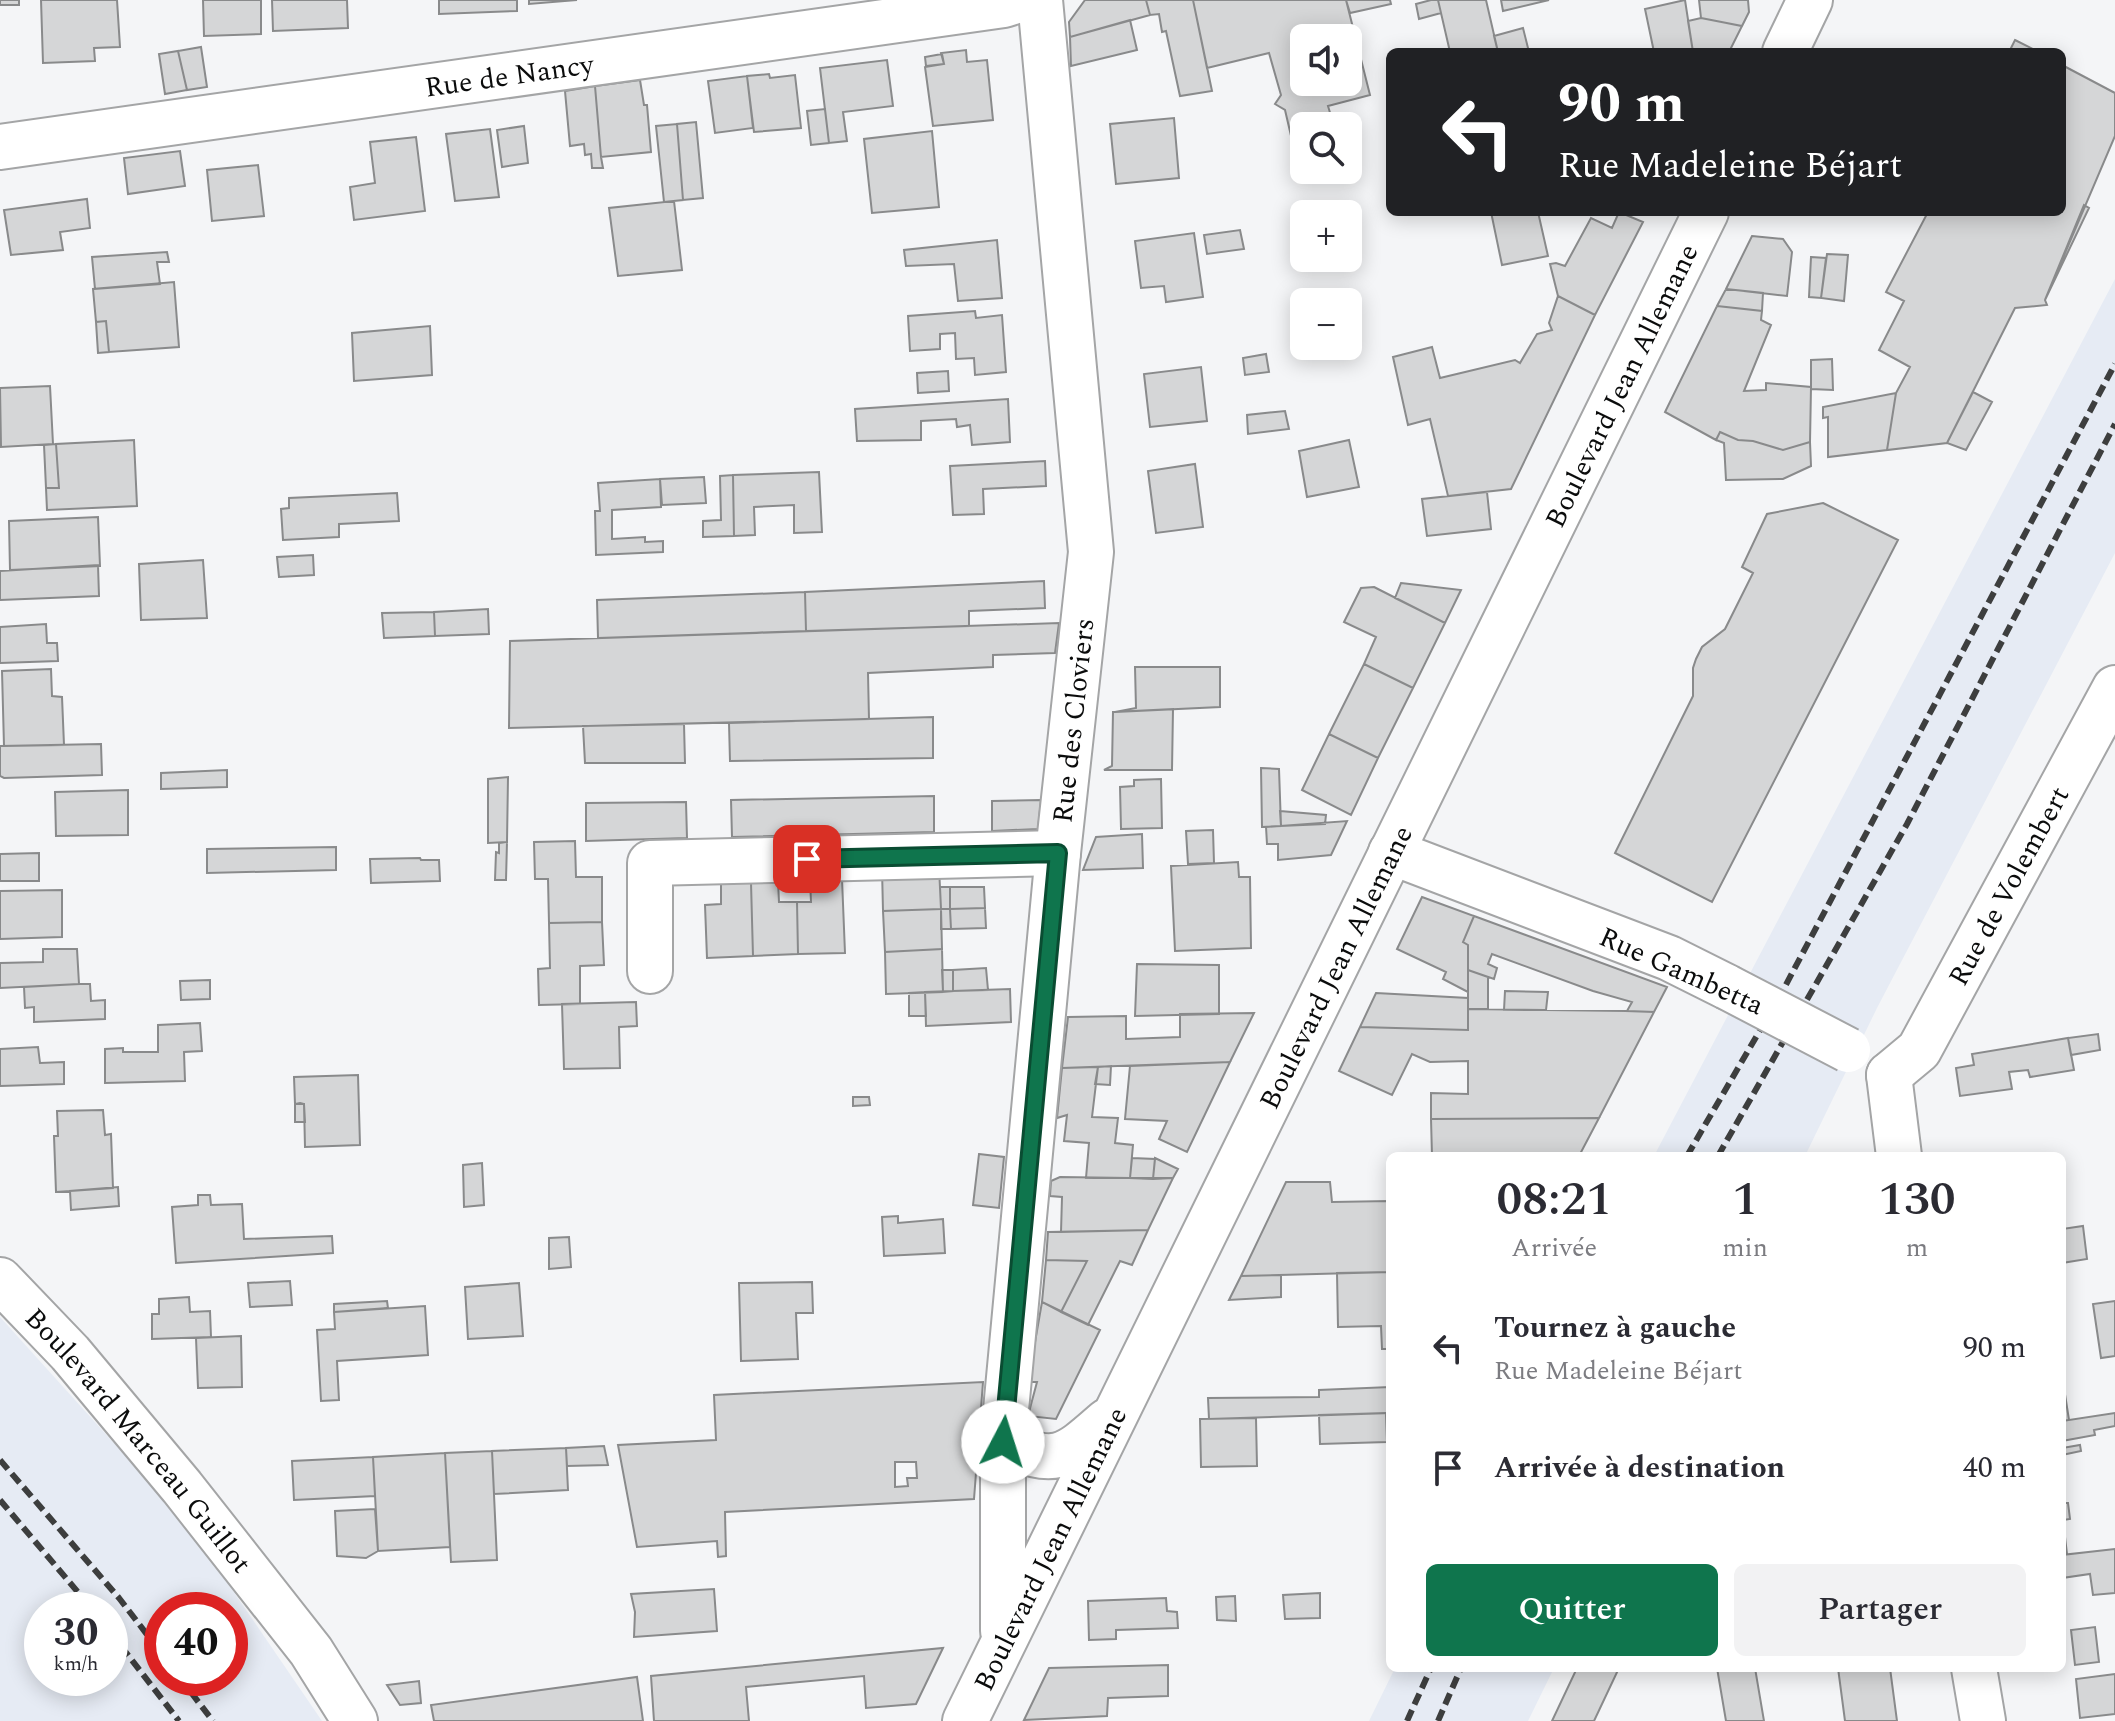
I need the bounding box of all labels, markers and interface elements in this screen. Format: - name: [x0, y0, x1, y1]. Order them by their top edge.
- map controls: [1290, 24, 1362, 360]
- button: sound: [1290, 24, 1362, 96]
- street label: Rue de Nancy: [422, 43, 598, 110]
- text: 90 m: [1558, 62, 1685, 147]
- icon: left: [1426, 80, 1530, 184]
- button: search: [1290, 112, 1362, 184]
- text: Rue Madeleine Béjart: [1558, 139, 1902, 194]
- button: +: [1290, 200, 1362, 272]
- street label: Boulevard Jean Allemane: [1534, 237, 1710, 535]
- button: −: [1290, 288, 1362, 360]
- street label: Rue des Cloviers: [1041, 616, 1107, 825]
- street label: Rue de Volembert: [1938, 779, 2081, 994]
- street label: Boulevard Jean Allemane: [1249, 818, 1425, 1117]
- pin: [773, 825, 841, 893]
- icon: arrive: [785, 837, 829, 881]
- street label: Rue Gambetta: [1592, 916, 1771, 1027]
- text: 08:21: [1496, 1163, 1612, 1236]
- text: 1: [1732, 1163, 1758, 1236]
- text: 130: [1878, 1163, 1956, 1236]
- text: Arrivée: [1511, 1228, 1597, 1268]
- text: min: [1722, 1228, 1768, 1268]
- text: m: [1906, 1228, 1928, 1268]
- street label: Boulevard Marceau Guillot: [14, 1298, 262, 1583]
- text: Tournez à gauche: [1494, 1305, 1736, 1351]
- text: 90 m: [1963, 1325, 2026, 1371]
- icon: left: [1426, 1326, 1470, 1370]
- text: Rue Madeleine Béjart: [1494, 1351, 1743, 1391]
- position arrow: [961, 1400, 1045, 1484]
- street label: Boulevard Jean Allemane: [963, 1400, 1139, 1699]
- text: Arrivée à destination: [1494, 1445, 1785, 1491]
- text: 40 m: [1963, 1445, 2026, 1491]
- icon: arrive: [1426, 1446, 1470, 1490]
- button: Quitter: [1426, 1564, 1718, 1656]
- button: Partager: [1734, 1564, 2026, 1656]
- speed limit sign: 40: [144, 1592, 248, 1696]
- text: 30: [54, 1603, 98, 1664]
- text: km/h: [54, 1649, 99, 1679]

